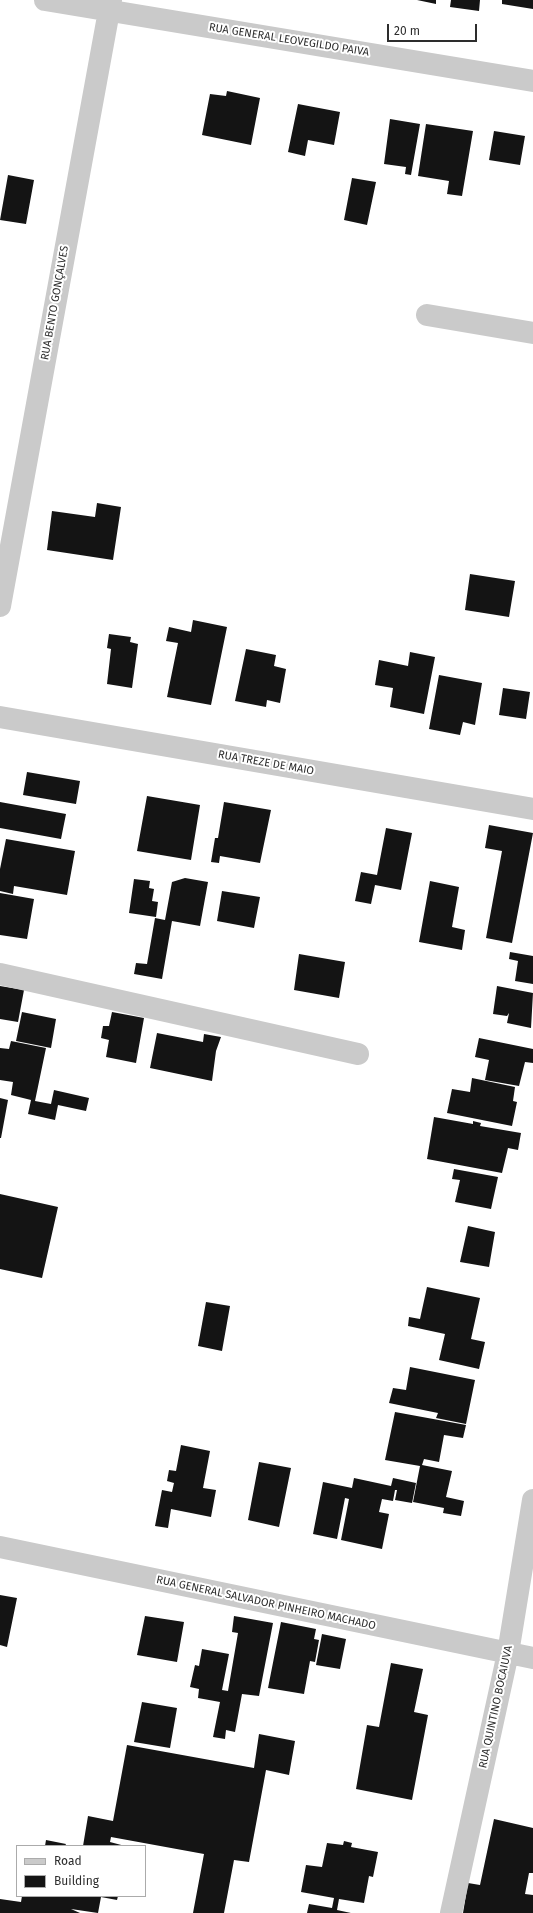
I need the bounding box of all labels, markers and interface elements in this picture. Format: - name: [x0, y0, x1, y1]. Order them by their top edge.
- scale bar: [389, 16, 479, 42]
- street label: RUA GENERAL LEOVEGILDO PAIVA: [208, 21, 370, 59]
- text: 20 m: [394, 24, 420, 38]
- street label: RUA BENTO GONÇALVES: [38, 245, 72, 361]
- street label: RUA TREZE DE MAIO: [217, 748, 315, 778]
- street label: RUA GENERAL SALVADOR PINHEIRO MACHADO: [155, 1573, 377, 1633]
- street label: RUA QUINTINO BOCAIUVA: [477, 1644, 515, 1770]
- legend: [16, 1845, 146, 1897]
- text: Road: [54, 1854, 82, 1868]
- text: Building: [54, 1874, 99, 1888]

